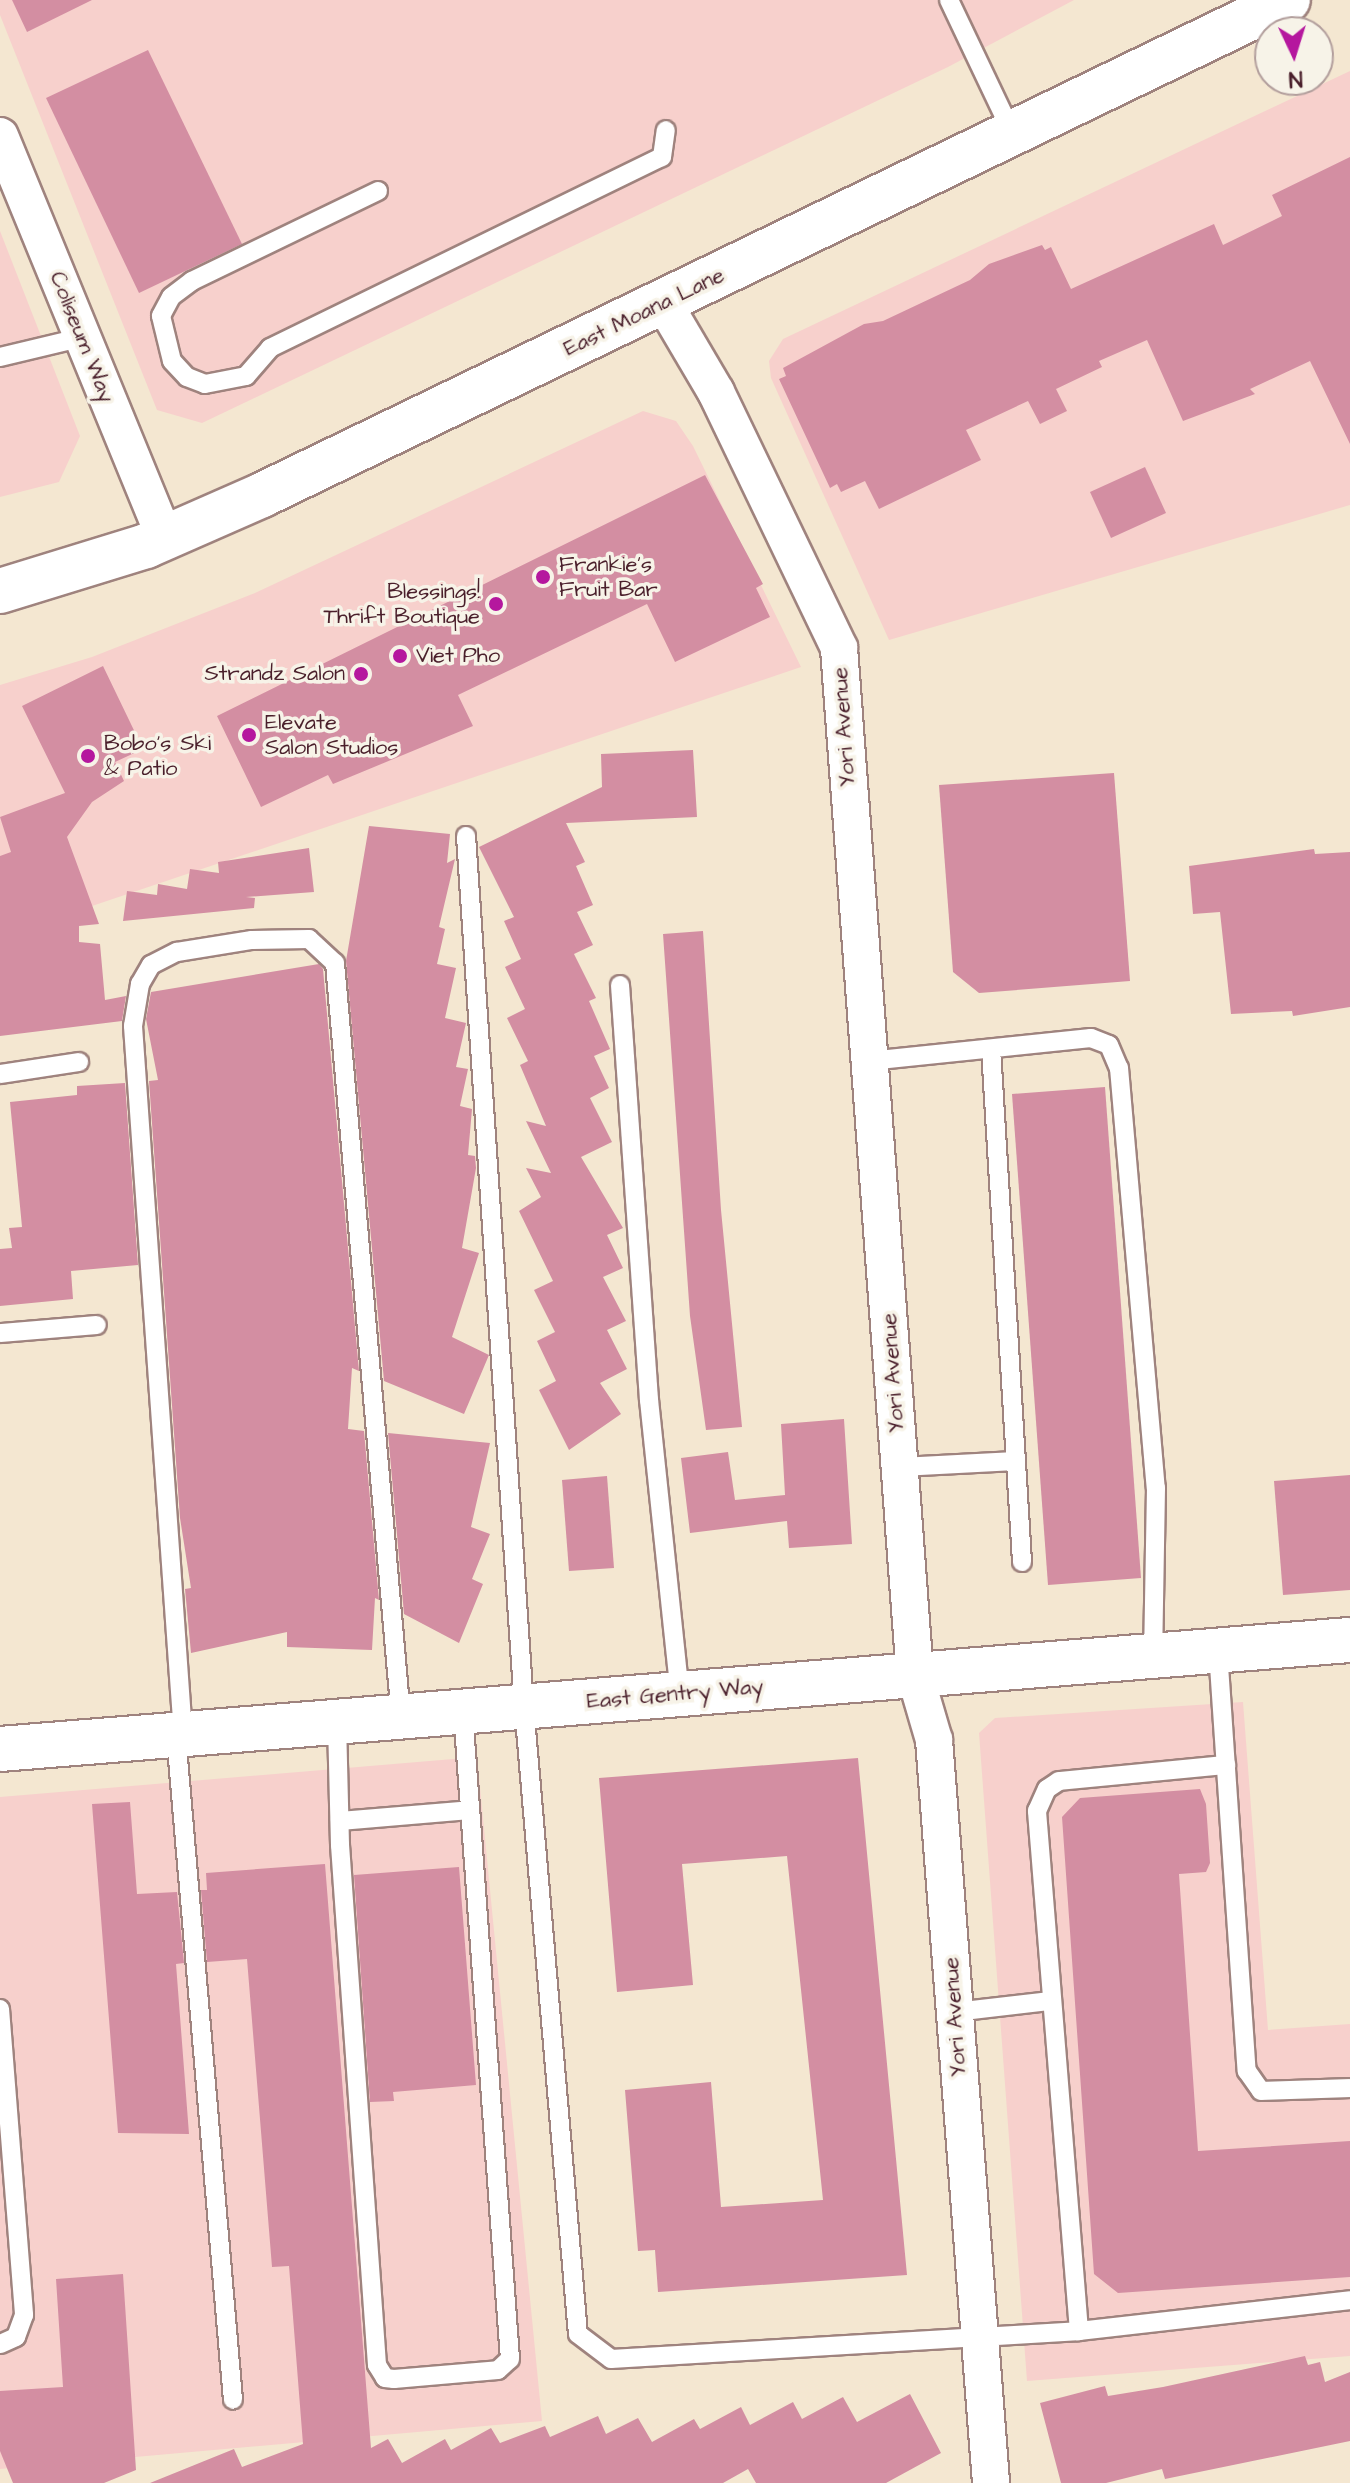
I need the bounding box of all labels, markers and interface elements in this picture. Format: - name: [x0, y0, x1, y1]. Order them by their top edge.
- north arrow: [1254, 16, 1334, 96]
- text: N: [1288, 63, 1304, 94]
- street label: East Moana Lane: [560, 262, 728, 362]
- street label: Coliseum Way: [44, 268, 120, 406]
- place label: Frankie's Fruit Bar: [559, 551, 658, 602]
- marker: Frankie's Fruit Bar: [534, 568, 552, 586]
- place label: Blessings! Thrift Boutique: [323, 578, 480, 630]
- marker: Blessings! Thrift Boutique: [487, 595, 505, 613]
- place label: Viet Pho: [416, 643, 500, 669]
- marker: Viet Pho: [391, 647, 409, 665]
- place label: Strandz Salon: [204, 661, 345, 687]
- marker: Strandz Salon: [352, 665, 370, 683]
- street label: Yori Avenue: [827, 666, 861, 788]
- place label: Elevate Salon Studios: [265, 709, 398, 760]
- marker: Elevate Salon Studios: [240, 726, 258, 744]
- place label: Bobo's Ski & Patio: [104, 730, 211, 782]
- marker: Bobo's Ski & Patio: [79, 747, 97, 765]
- street label: Yori Avenue: [876, 1312, 910, 1434]
- street label: East Gentry Way: [586, 1673, 764, 1715]
- street label: Yori Avenue: [938, 1956, 972, 2078]

